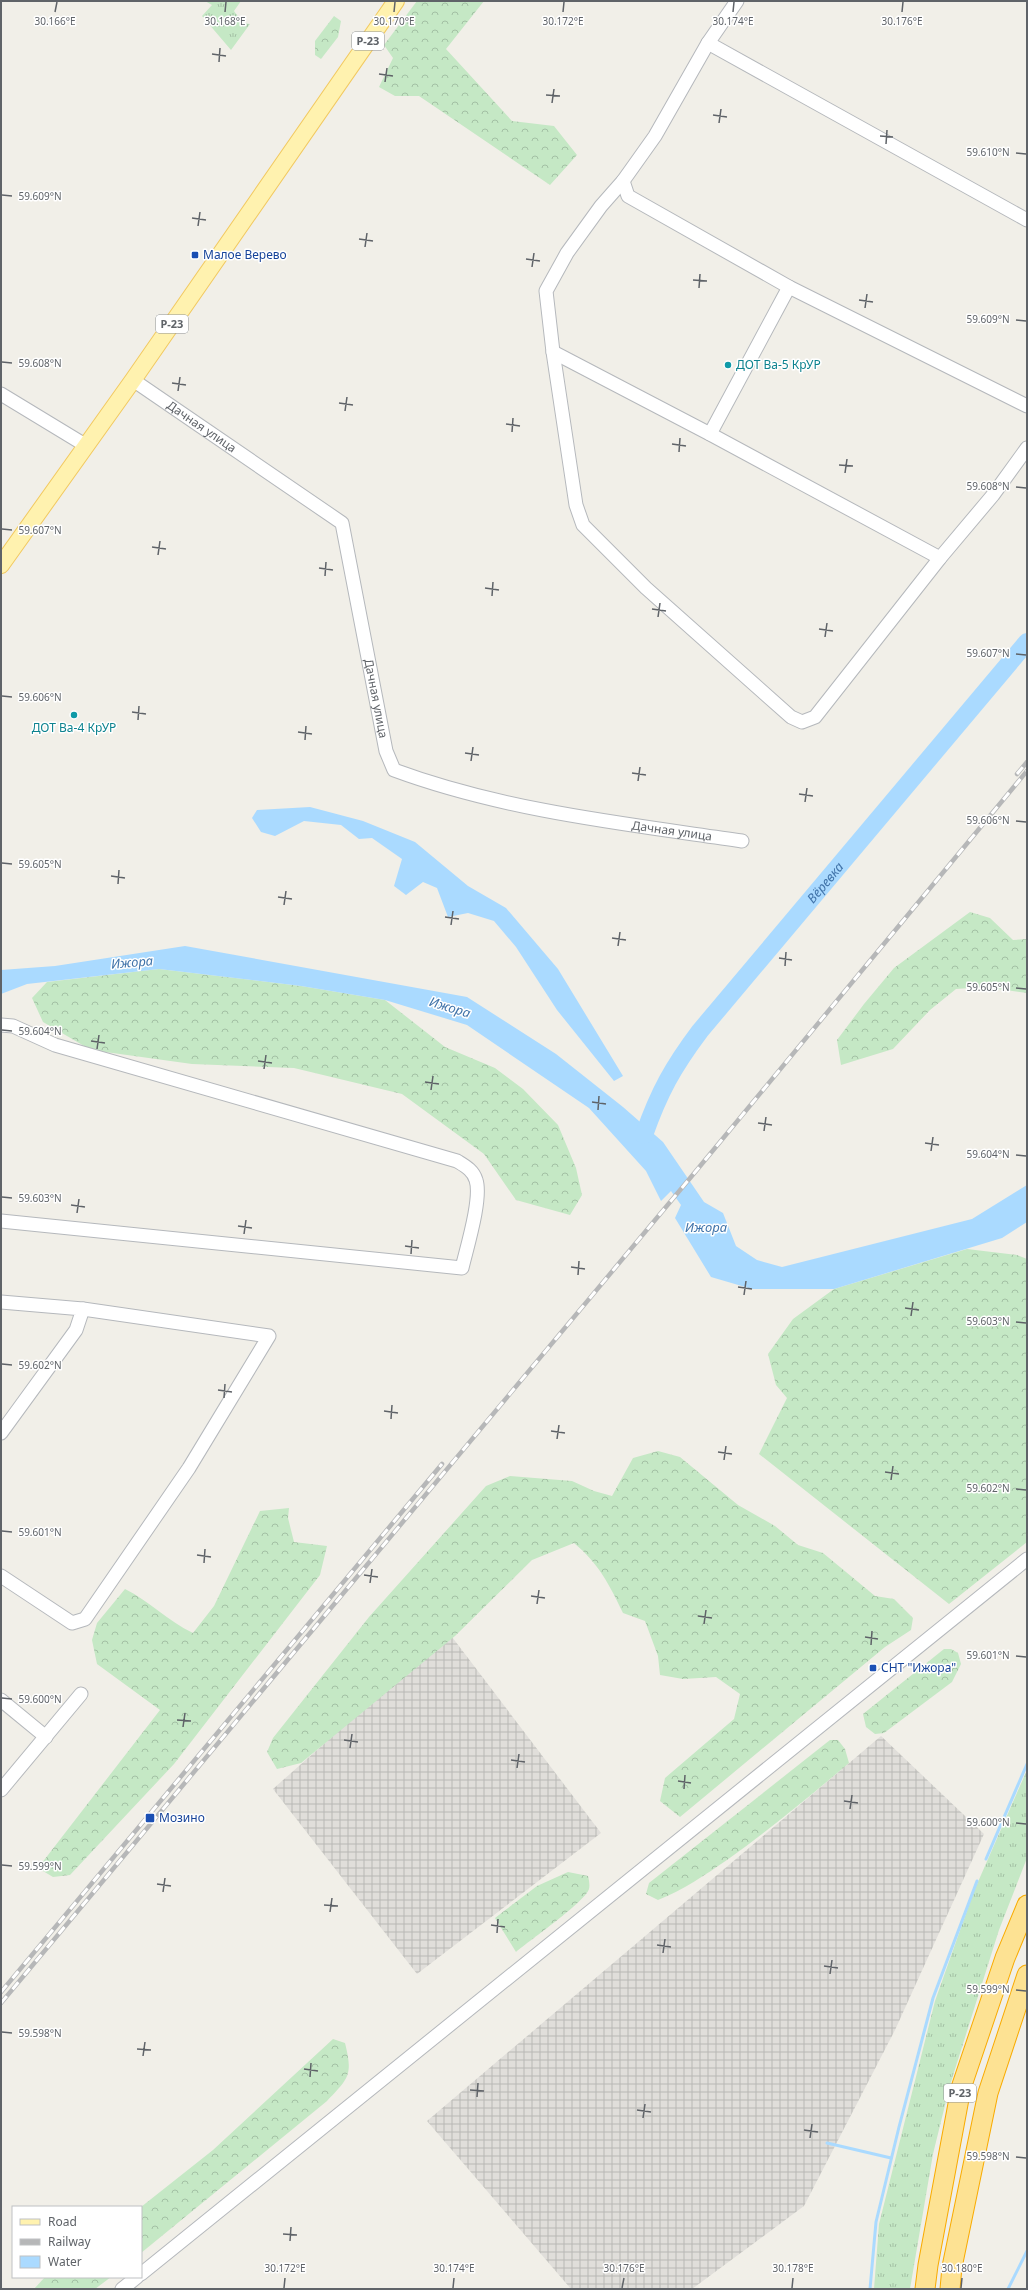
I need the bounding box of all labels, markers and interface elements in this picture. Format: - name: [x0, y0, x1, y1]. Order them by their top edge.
- text: 30.166°E: [34, 14, 76, 28]
- text: 30.168°E: [204, 14, 246, 28]
- text: 30.170°E: [373, 14, 415, 28]
- text: 30.172°E: [542, 14, 584, 28]
- text: 30.174°E: [712, 14, 754, 28]
- text: 30.176°E: [881, 14, 923, 28]
- road number: Р-23: [352, 32, 384, 50]
- text: 59.610°N: [966, 145, 1010, 159]
- text: 59.609°N: [18, 189, 62, 203]
- place label: Малое Верево: [203, 246, 287, 263]
- marker: Малое Верево: [190, 250, 200, 260]
- text: 59.609°N: [966, 312, 1010, 326]
- road number: Р-23: [156, 315, 188, 333]
- text: 59.608°N: [18, 356, 62, 370]
- place label: ДОТ Ва-5 КрУР: [736, 356, 821, 373]
- marker: ДОТ Ва-5 КрУР: [723, 360, 733, 370]
- street label: Дачная улица: [164, 397, 240, 456]
- text: 59.608°N: [966, 479, 1010, 493]
- text: 59.607°N: [18, 523, 62, 537]
- text: 59.607°N: [966, 646, 1010, 660]
- street label: Дачная улица: [360, 657, 392, 740]
- text: 59.606°N: [18, 690, 62, 704]
- marker: ДОТ Ва-4 КрУР: [69, 710, 79, 720]
- place label: ДОТ Ва-4 КрУР: [32, 719, 116, 736]
- text: 59.606°N: [966, 813, 1010, 827]
- street label: Дачная улица: [631, 816, 713, 845]
- text: 59.605°N: [18, 857, 62, 871]
- water label: Вёревка: [803, 858, 848, 906]
- water label: Ижора: [110, 951, 154, 973]
- text: 59.605°N: [966, 980, 1010, 994]
- water label: Ижора: [427, 992, 473, 1022]
- text: 59.604°N: [18, 1024, 62, 1038]
- text: 59.604°N: [966, 1147, 1010, 1161]
- text: 59.603°N: [18, 1191, 62, 1205]
- water label: Ижора: [685, 1218, 728, 1236]
- text: 59.603°N: [966, 1314, 1010, 1328]
- text: 59.602°N: [18, 1358, 62, 1372]
- text: 59.602°N: [966, 1481, 1010, 1495]
- text: 59.601°N: [18, 1525, 62, 1539]
- text: 59.601°N: [966, 1648, 1010, 1662]
- place label: СНТ "Ижора": [881, 1659, 956, 1676]
- marker: СНТ "Ижора": [868, 1663, 878, 1673]
- text: 59.600°N: [18, 1692, 62, 1706]
- place label: Мозино: [159, 1809, 205, 1826]
- marker: Мозино: [144, 1812, 156, 1824]
- text: 59.600°N: [966, 1815, 1010, 1829]
- text: 59.599°N: [18, 1859, 62, 1873]
- text: 59.599°N: [966, 1982, 1010, 1996]
- text: 59.598°N: [18, 2026, 62, 2040]
- road number: Р-23: [944, 2084, 976, 2102]
- text: 59.598°N: [966, 2149, 1010, 2163]
- legend: [12, 2206, 142, 2278]
- text: Road: [48, 2213, 77, 2230]
- text: Railway: [48, 2233, 92, 2250]
- text: Water: [48, 2253, 82, 2270]
- text: 30.172°E: [264, 2261, 306, 2275]
- text: 30.174°E: [433, 2261, 475, 2275]
- text: 30.176°E: [603, 2261, 645, 2275]
- text: 30.178°E: [772, 2261, 814, 2275]
- text: 30.180°E: [941, 2261, 983, 2275]

